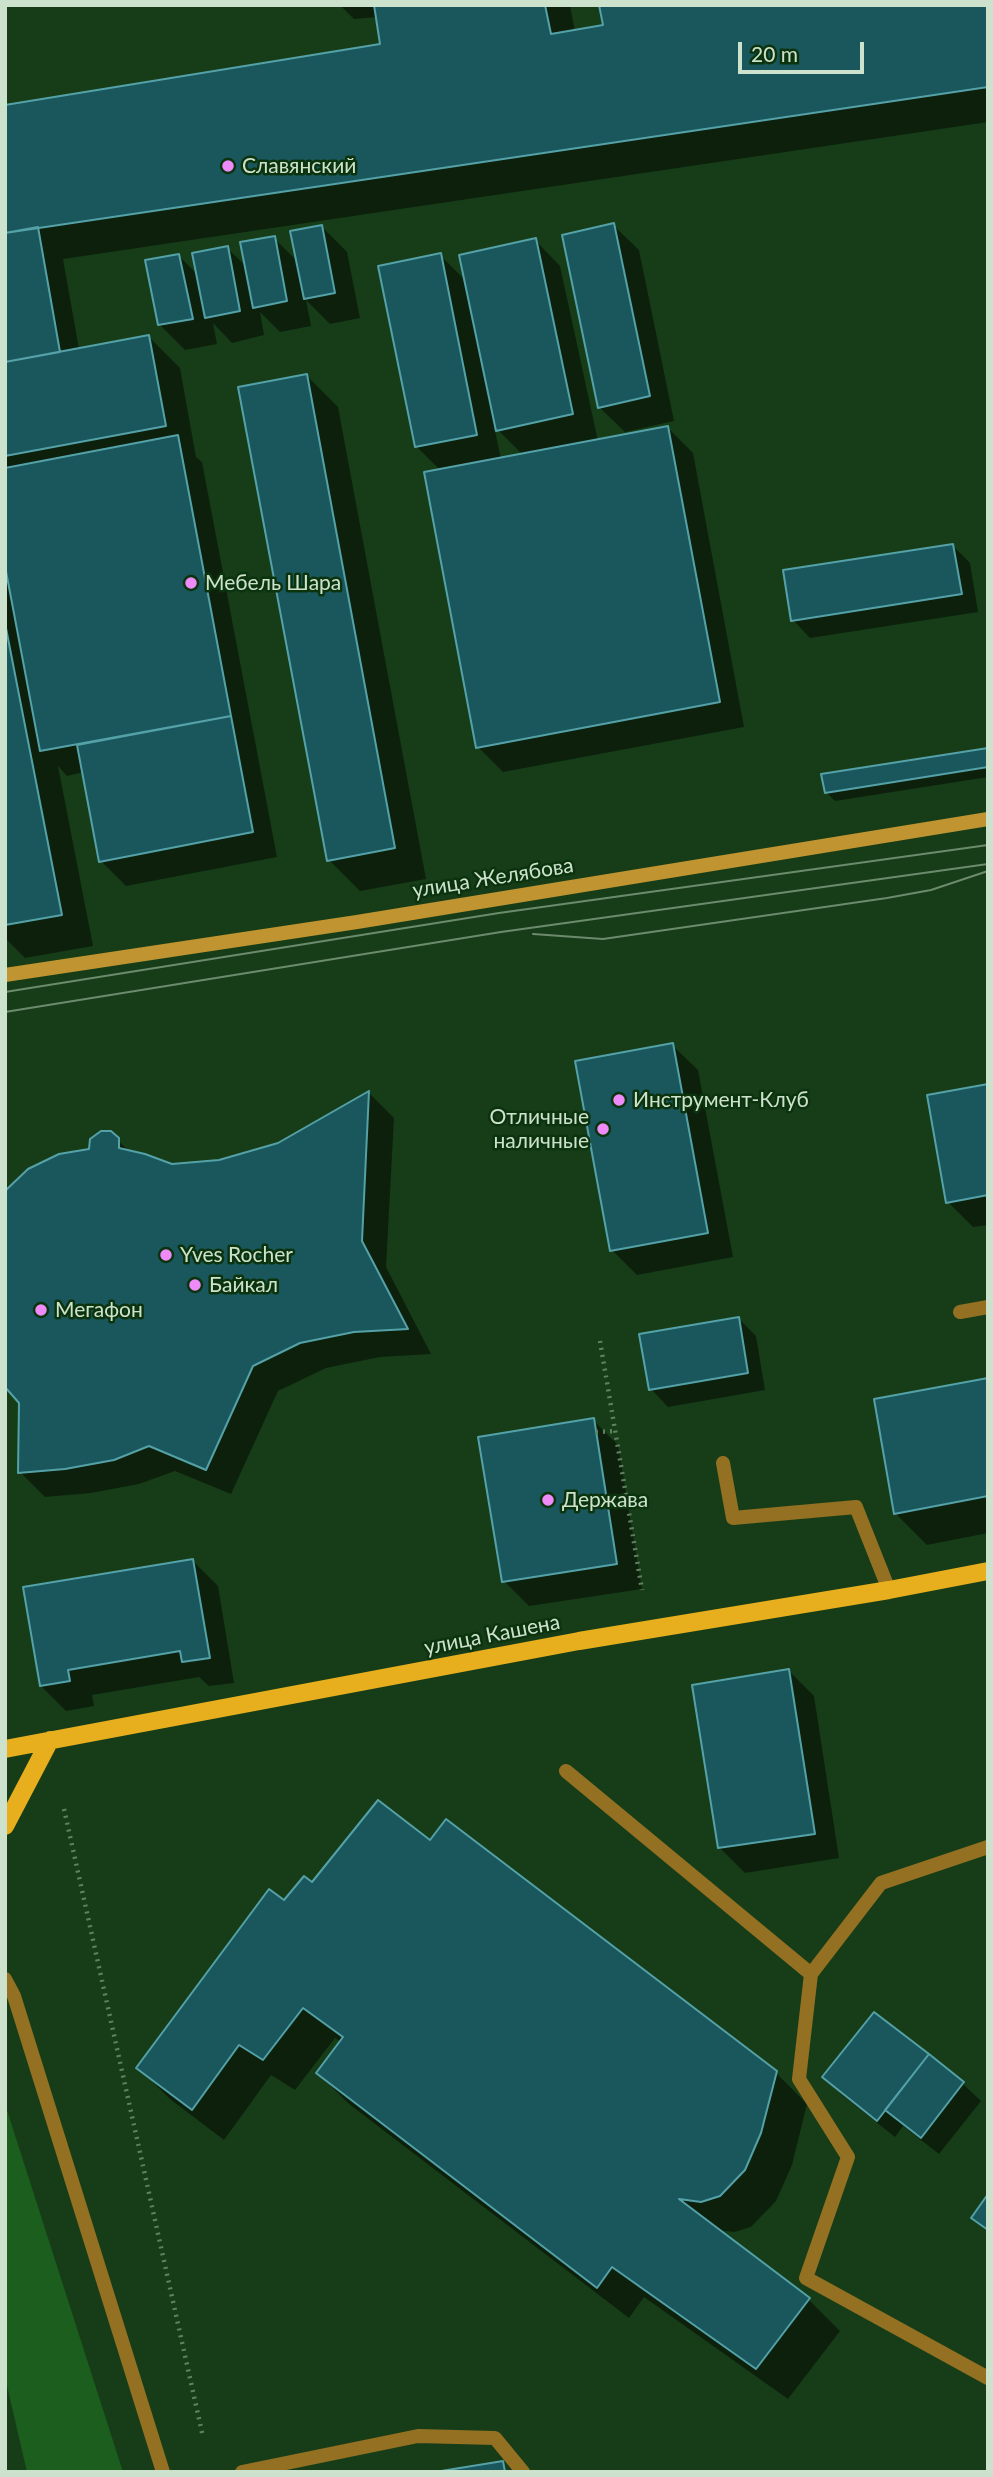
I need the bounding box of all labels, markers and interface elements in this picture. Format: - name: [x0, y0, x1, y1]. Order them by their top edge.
- scale bar: [741, 28, 867, 72]
- text: 20 m: [751, 41, 798, 66]
- place label: Славянский: [242, 153, 356, 179]
- marker: Славянский: [220, 158, 236, 174]
- place label: Мебель Шара: [205, 570, 341, 596]
- marker: Мебель Шара: [183, 575, 199, 591]
- street label: улица Желябова: [411, 853, 575, 903]
- place label: Инструмент-Клуб: [633, 1087, 809, 1113]
- marker: Инструмент-Клуб: [611, 1092, 627, 1108]
- place label: Отличные наличные: [489, 1104, 589, 1154]
- marker: Отличные наличные: [595, 1121, 611, 1137]
- place label: Yves Rocher: [180, 1242, 293, 1268]
- marker: Yves Rocher: [158, 1247, 174, 1263]
- place label: Байкал: [209, 1272, 278, 1298]
- marker: Байкал: [187, 1277, 203, 1293]
- place label: Мегафон: [55, 1297, 143, 1323]
- marker: Мегафон: [33, 1302, 49, 1318]
- place label: Держава: [562, 1487, 648, 1513]
- marker: Держава: [540, 1492, 556, 1508]
- street label: улица Кашена: [422, 1609, 562, 1661]

